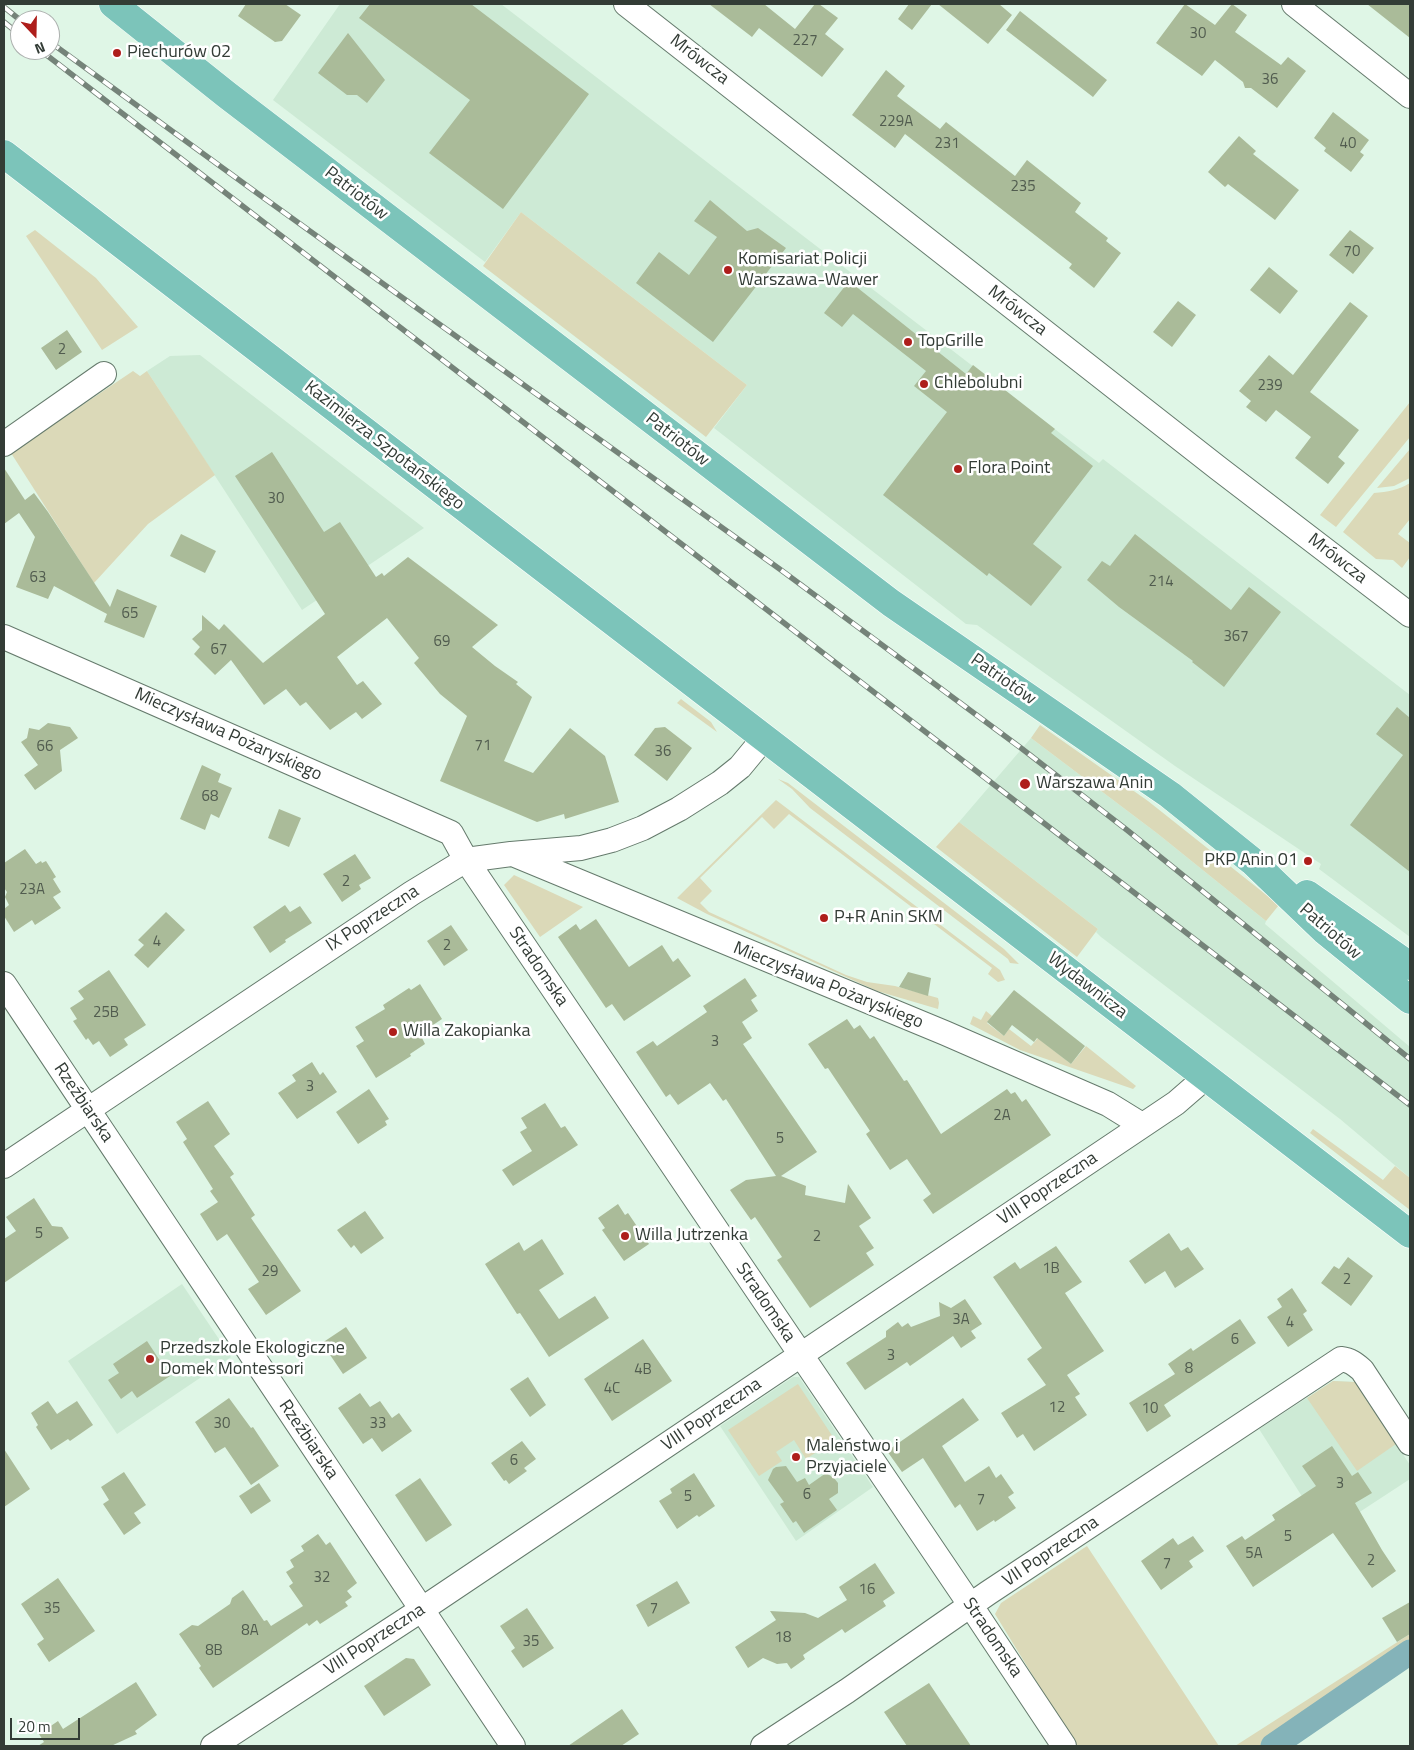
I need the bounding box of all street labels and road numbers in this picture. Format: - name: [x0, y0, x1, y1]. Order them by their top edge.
- street label: Mrówcza: [665, 30, 733, 90]
- street label: Patriotów: [320, 162, 392, 226]
- street label: Mrówcza: [983, 281, 1051, 341]
- street label: Kazimierza Szpotańskiego: [300, 377, 468, 515]
- street label: Patriotów: [641, 408, 713, 472]
- street label: Mrówcza: [1303, 529, 1371, 589]
- street label: Patriotów: [966, 650, 1040, 710]
- street label: Mieczysława Pożaryskiego: [131, 684, 325, 786]
- street label: IX Poprzeczna: [323, 881, 423, 957]
- street label: Patriotów: [1295, 899, 1365, 965]
- street label: Stradomska: [504, 923, 572, 1011]
- street label: Mieczysława Pożaryskiego: [730, 938, 926, 1034]
- street label: Wydawnicza: [1043, 948, 1131, 1024]
- street label: Rzeźbiarska: [49, 1059, 117, 1147]
- street label: VIII Poprzeczna: [994, 1148, 1102, 1230]
- street label: Stradomska: [731, 1259, 799, 1347]
- street label: VIII Poprzeczna: [658, 1374, 766, 1456]
- street label: Rzeźbiarska: [274, 1396, 342, 1484]
- street label: VII Poprzeczna: [999, 1512, 1103, 1592]
- street label: Stradomska: [958, 1594, 1026, 1682]
- street label: VIII Poprzeczna: [321, 1599, 429, 1681]

